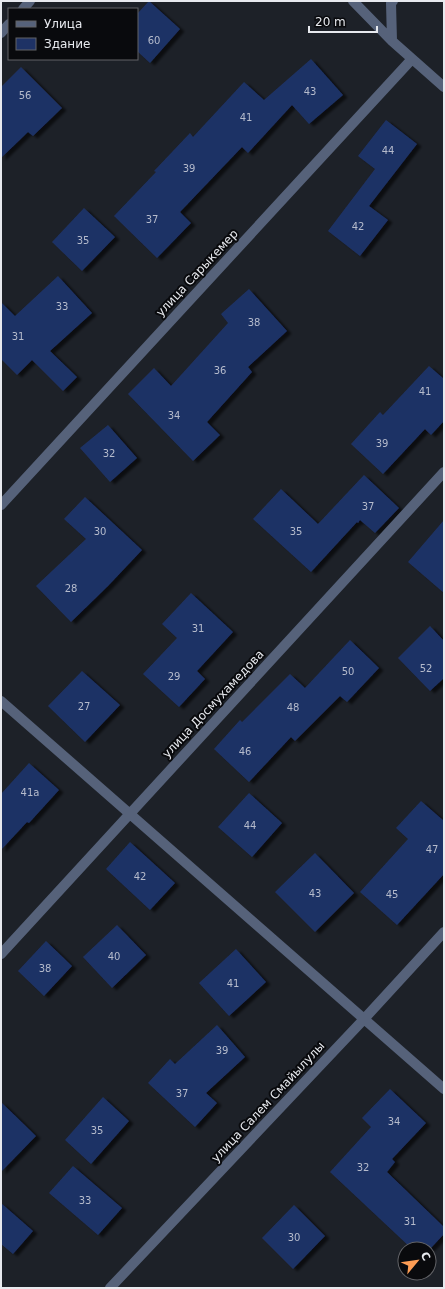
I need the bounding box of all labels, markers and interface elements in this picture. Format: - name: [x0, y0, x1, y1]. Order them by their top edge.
- legend: [8, 8, 138, 60]
- scale bar: [309, 8, 377, 34]
- text: 20 m: [315, 15, 346, 29]
- text: Улица: [44, 17, 82, 31]
- house number: 60: [148, 35, 160, 46]
- text: Здание: [44, 37, 90, 51]
- house number: 43: [304, 86, 316, 97]
- house number: 56: [19, 90, 31, 101]
- house number: 41: [240, 112, 252, 123]
- house number: 44: [382, 145, 394, 156]
- house number: 39: [183, 163, 195, 174]
- house number: 37: [146, 214, 158, 225]
- house number: 42: [352, 221, 364, 232]
- street label: улица Сарыкемер: [153, 227, 241, 319]
- house number: 35: [77, 235, 89, 246]
- house number: 33: [56, 301, 68, 312]
- house number: 38: [248, 317, 260, 328]
- house number: 31: [12, 331, 24, 342]
- house number: 36: [214, 365, 226, 376]
- house number: 41: [419, 386, 431, 397]
- house number: 34: [168, 410, 180, 421]
- house number: 39: [376, 438, 388, 449]
- house number: 32: [103, 448, 115, 459]
- house number: 37: [362, 501, 374, 512]
- house number: 30: [94, 526, 106, 537]
- house number: 35: [290, 526, 302, 537]
- house number: 28: [65, 583, 77, 594]
- house number: 31: [192, 623, 204, 634]
- street label: улица Досмухамедова: [159, 647, 267, 761]
- house number: 52: [420, 663, 432, 674]
- house number: 50: [342, 666, 354, 677]
- house number: 29: [168, 671, 180, 682]
- house number: 27: [78, 701, 90, 712]
- house number: 48: [287, 702, 299, 713]
- house number: 46: [239, 746, 251, 757]
- house number: 41а: [21, 787, 39, 798]
- house number: 44: [244, 820, 256, 831]
- house number: 47: [426, 844, 438, 855]
- house number: 42: [134, 871, 146, 882]
- house number: 43: [309, 888, 321, 899]
- house number: 45: [386, 889, 398, 900]
- house number: 40: [108, 951, 120, 962]
- house number: 38: [39, 963, 51, 974]
- house number: 41: [227, 978, 239, 989]
- street label: улица Салем Смайылулы: [208, 1039, 328, 1165]
- house number: 39: [216, 1045, 228, 1056]
- house number: 37: [176, 1088, 188, 1099]
- house number: 34: [388, 1116, 400, 1127]
- house number: 35: [91, 1125, 103, 1136]
- house number: 32: [357, 1162, 369, 1173]
- house number: 33: [79, 1195, 91, 1206]
- house number: 31: [404, 1216, 416, 1227]
- house number: 30: [288, 1232, 300, 1243]
- north arrow: [397, 1241, 437, 1281]
- text: С: [418, 1250, 433, 1263]

